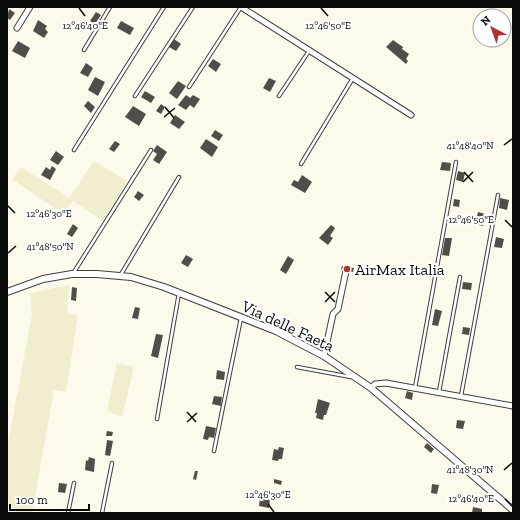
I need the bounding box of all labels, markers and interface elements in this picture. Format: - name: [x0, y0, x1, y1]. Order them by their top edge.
- north arrow: [472, 8, 512, 48]
- text: N: [478, 13, 494, 28]
- text: 12°46'40"E: [62, 20, 108, 32]
- text: 12°46'50"E: [305, 20, 351, 32]
- text: 41°48'40"N: [446, 140, 494, 152]
- text: 12°46'30"E: [26, 208, 72, 220]
- text: 12°46'50"E: [448, 214, 494, 226]
- text: 41°48'50"N: [26, 241, 74, 253]
- place label: AirMax Italia: [355, 260, 445, 279]
- marker: AirMax Italia: [342, 264, 352, 274]
- street label: Via delle Faeta: [238, 296, 337, 356]
- text: 41°48'30"N: [447, 464, 494, 476]
- scale bar: [10, 486, 89, 512]
- text: 12°46'30"E: [245, 489, 291, 501]
- text: 100 m: [16, 493, 48, 507]
- text: 12°46'40"E: [448, 493, 494, 505]

